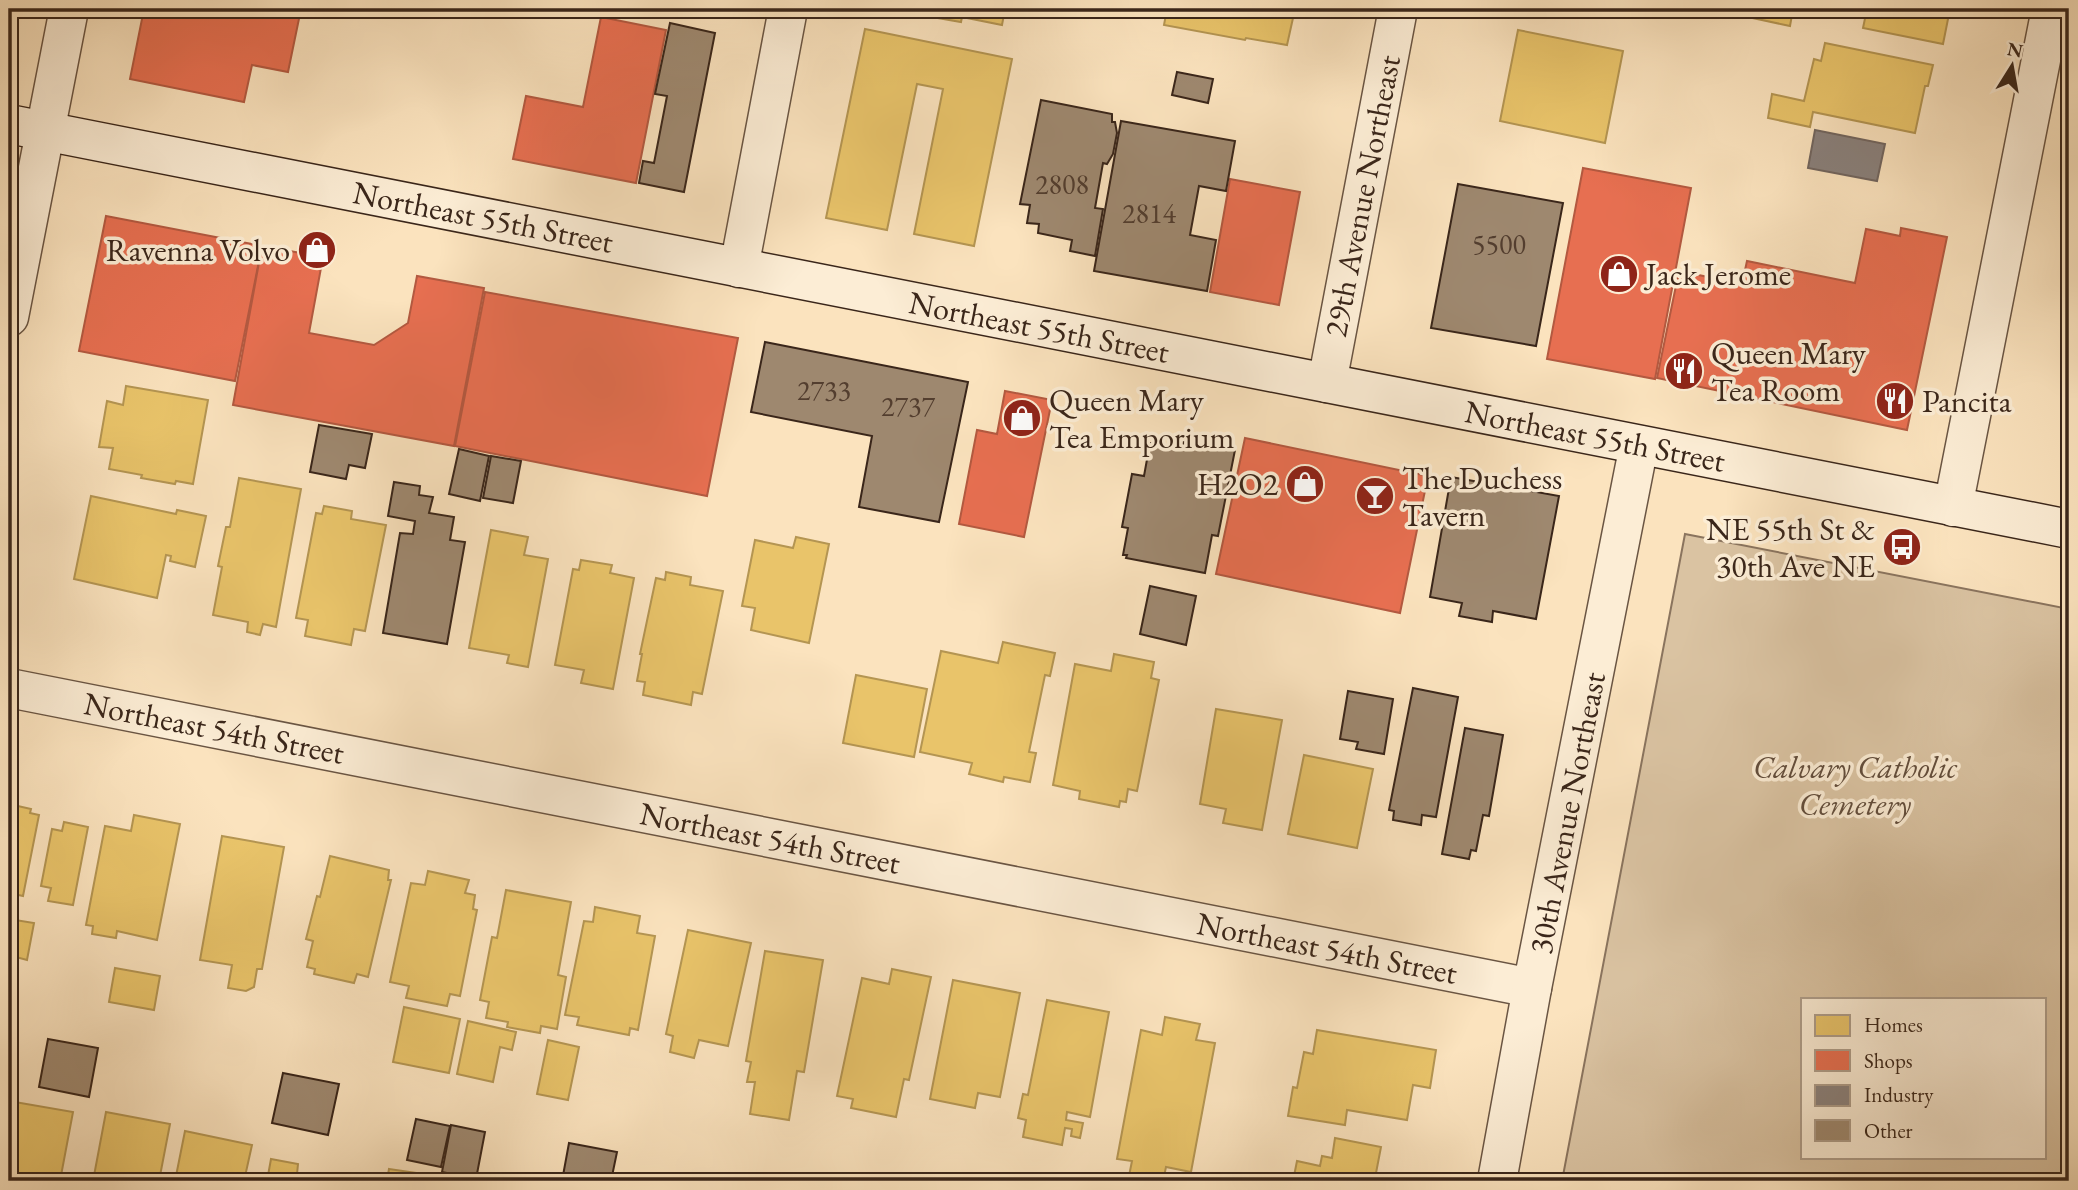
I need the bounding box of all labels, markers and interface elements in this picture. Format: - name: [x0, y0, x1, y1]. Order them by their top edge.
- north arrow: [1976, 32, 2046, 102]
- text: N: [2005, 36, 2026, 64]
- street label: 29th Avenue Northeast: [1314, 52, 1410, 340]
- house number: 2808: [1035, 166, 1089, 202]
- street label: Northeast 55th Street: [349, 171, 617, 263]
- house number: 2814: [1122, 195, 1176, 231]
- house number: 5500: [1472, 226, 1526, 262]
- place label: Ravenna Volvo: [106, 229, 290, 271]
- shop icon: Ravenna Volvo: [296, 229, 338, 271]
- shop icon: Jack Jerome: [1598, 253, 1640, 295]
- place label: Jack Jerome: [1643, 253, 1791, 295]
- street label: Northeast 55th Street: [905, 281, 1173, 373]
- place label: Queen Mary Tea Room: [1711, 332, 1867, 411]
- restaurant icon: Queen Mary Tea Room: [1663, 350, 1705, 392]
- house number: 2733: [797, 372, 851, 408]
- place label: Queen Mary Tea Emporium: [1049, 379, 1235, 458]
- restaurant icon: Pancita: [1874, 380, 1916, 422]
- place label: Pancita: [1922, 380, 2012, 422]
- house number: 2737: [881, 388, 935, 424]
- street label: Northeast 55th Street: [1461, 390, 1729, 482]
- shop icon: Queen Mary Tea Emporium: [1001, 397, 1043, 439]
- place label: The Duchess Tavern: [1402, 457, 1562, 536]
- place label: H2O2: [1197, 463, 1279, 505]
- shop icon: H2O2: [1284, 463, 1326, 505]
- bar icon: The Duchess Tavern: [1354, 475, 1396, 517]
- place label: NE 55th St & 30th Ave NE: [1706, 508, 1875, 587]
- bus stop icon: NE 55th St & 30th Ave NE: [1881, 526, 1923, 568]
- street label: 30th Avenue Northeast: [1519, 669, 1615, 957]
- street label: Northeast 54th Street: [80, 682, 348, 774]
- park label: Calvary Catholic Cemetery: [1753, 746, 1958, 825]
- street label: Northeast 54th Street: [636, 792, 904, 884]
- street label: Northeast 54th Street: [1193, 902, 1461, 994]
- legend: [1801, 998, 2046, 1158]
- text: Homes: [1864, 1011, 1923, 1038]
- text: Shops: [1864, 1047, 1913, 1074]
- text: Industry: [1864, 1081, 1934, 1108]
- text: Other: [1864, 1117, 1913, 1144]

